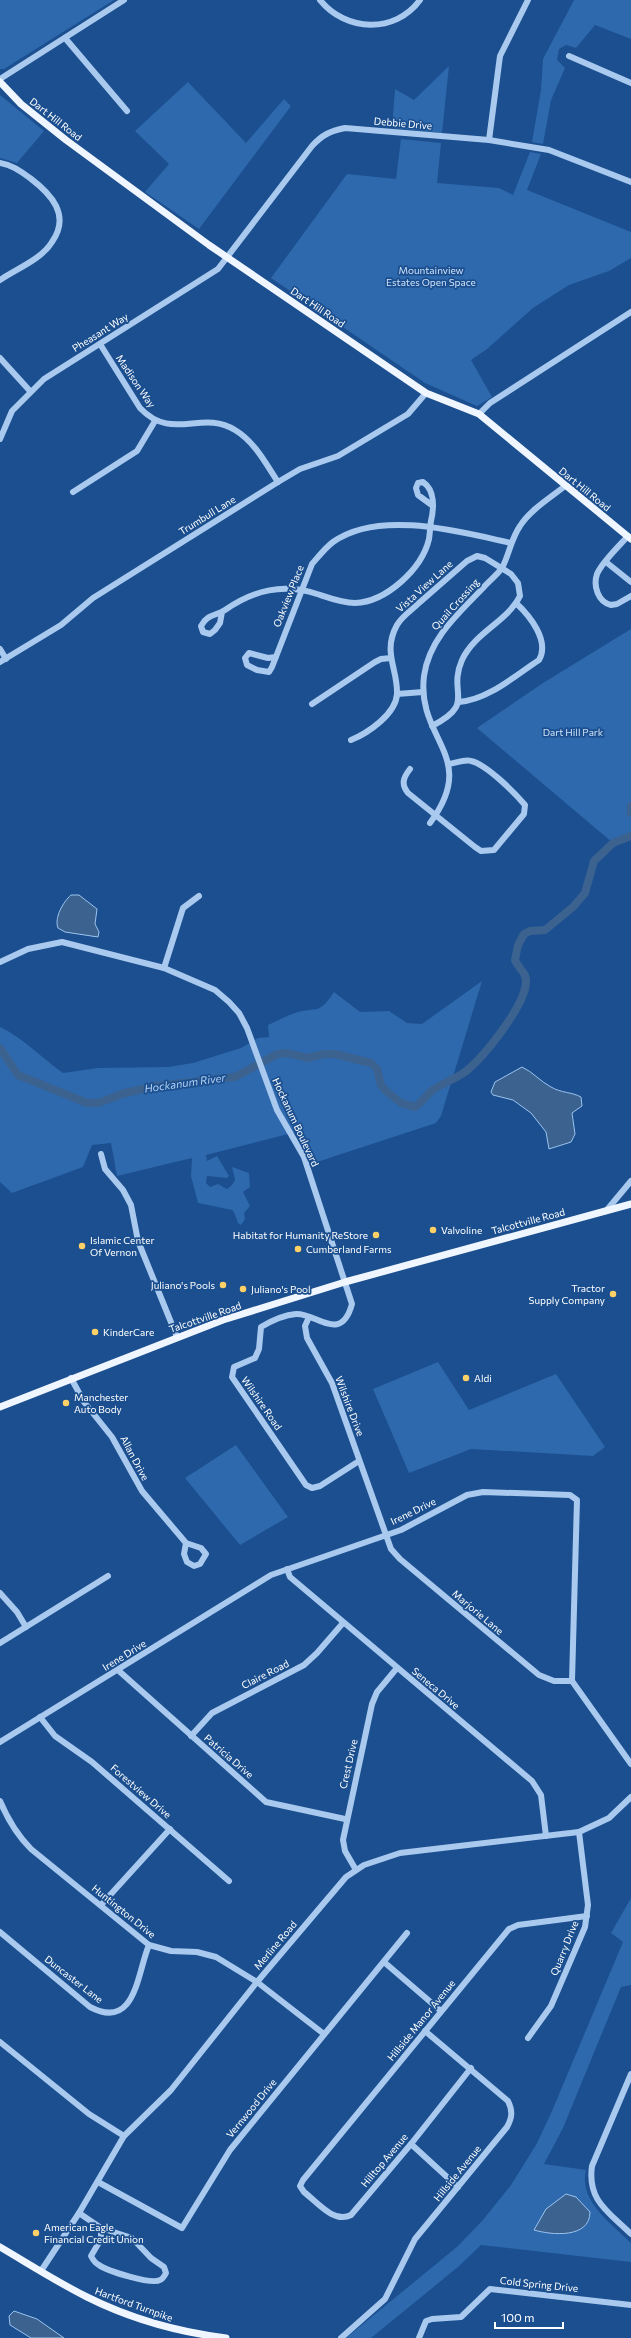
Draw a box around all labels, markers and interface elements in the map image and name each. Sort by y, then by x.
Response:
street label: Dart Hill Road [27,95,85,143]
street label: Debbie Drive [373,114,433,132]
park label: Mountainview Estates Open Space [386,264,476,288]
street label: Dart Hill Road [289,284,348,330]
street label: Pheasant Way [70,310,130,354]
street label: Madison Way [114,352,158,410]
street label: Dart Hill Road [557,465,613,514]
street label: Trumbull Lane [177,493,237,537]
street label: Vista View Lane [393,558,455,614]
street label: Oakview Place [270,563,306,629]
street label: Quail Crossing [429,575,482,632]
park label: Dart Hill Park [543,726,604,738]
water label: Hockanum River [143,1070,227,1095]
street label: Hockanum Boulevard [270,1076,322,1169]
street label: Talcottville Road [490,1205,566,1237]
place label: Valvoline [441,1224,482,1236]
marker: Valvoline [428,1225,438,1235]
place label: Habitat for Humanity ReStore [233,1229,368,1241]
marker: Habitat for Humanity ReStore [371,1230,381,1240]
place label: Islamic Center Of Vernon [90,1234,154,1258]
marker: Islamic Center Of Vernon [77,1241,87,1251]
place label: Cumberland Farms [306,1243,392,1255]
marker: Cumberland Farms [293,1244,303,1254]
place label: Juliano's Pools [151,1279,215,1291]
marker: Juliano's Pools [218,1280,228,1290]
place label: Tractor Supply Company [529,1282,605,1306]
place label: Juliano's Pool [251,1283,311,1295]
marker: Juliano's Pool [238,1284,248,1294]
marker: Tractor Supply Company [608,1289,618,1299]
street label: Talcottville Road [167,1299,243,1335]
place label: KinderCare [103,1326,154,1338]
marker: KinderCare [90,1327,100,1337]
place label: Aldi [474,1372,492,1384]
marker: Aldi [461,1373,471,1383]
street label: Wilshire Road [239,1374,285,1432]
street label: Wilshire Drive [333,1374,367,1438]
place label: Manchester Auto Body [74,1391,128,1415]
marker: Manchester Auto Body [61,1398,71,1408]
street label: Allan Drive [118,1434,152,1482]
street label: Irene Drive [388,1495,438,1527]
street label: Marjorie Lane [450,1587,506,1637]
street label: Irene Drive [100,1637,148,1673]
street label: Claire Road [239,1657,291,1691]
street label: Seneca Drive [410,1665,462,1711]
street label: Patricia Drive [202,1731,256,1781]
street label: Crest Drive [336,1738,360,1790]
street label: Forestview Drive [108,1761,174,1821]
street label: Huntington Drive [90,1882,158,1940]
street label: Merline Road [251,1918,299,1972]
street label: Quarry Drive [548,1919,580,1977]
street label: Duncaster Lane [43,1953,105,2005]
street label: Hillside Manor Avenue [385,1977,457,2063]
street label: Vernwood Drive [223,2076,279,2140]
street label: Hilltop Avenue [358,2131,410,2189]
street label: Hillside Avenue [431,2143,483,2203]
place label: American Eagle Financial Credit Union [44,2221,144,2245]
marker: American Eagle Financial Credit Union [31,2228,41,2238]
street label: Cold Spring Drive [499,2274,579,2294]
street label: Hartford Turnpike [93,2284,175,2324]
scale bar [495,2304,563,2330]
text: 100 m [501,2310,535,2324]

